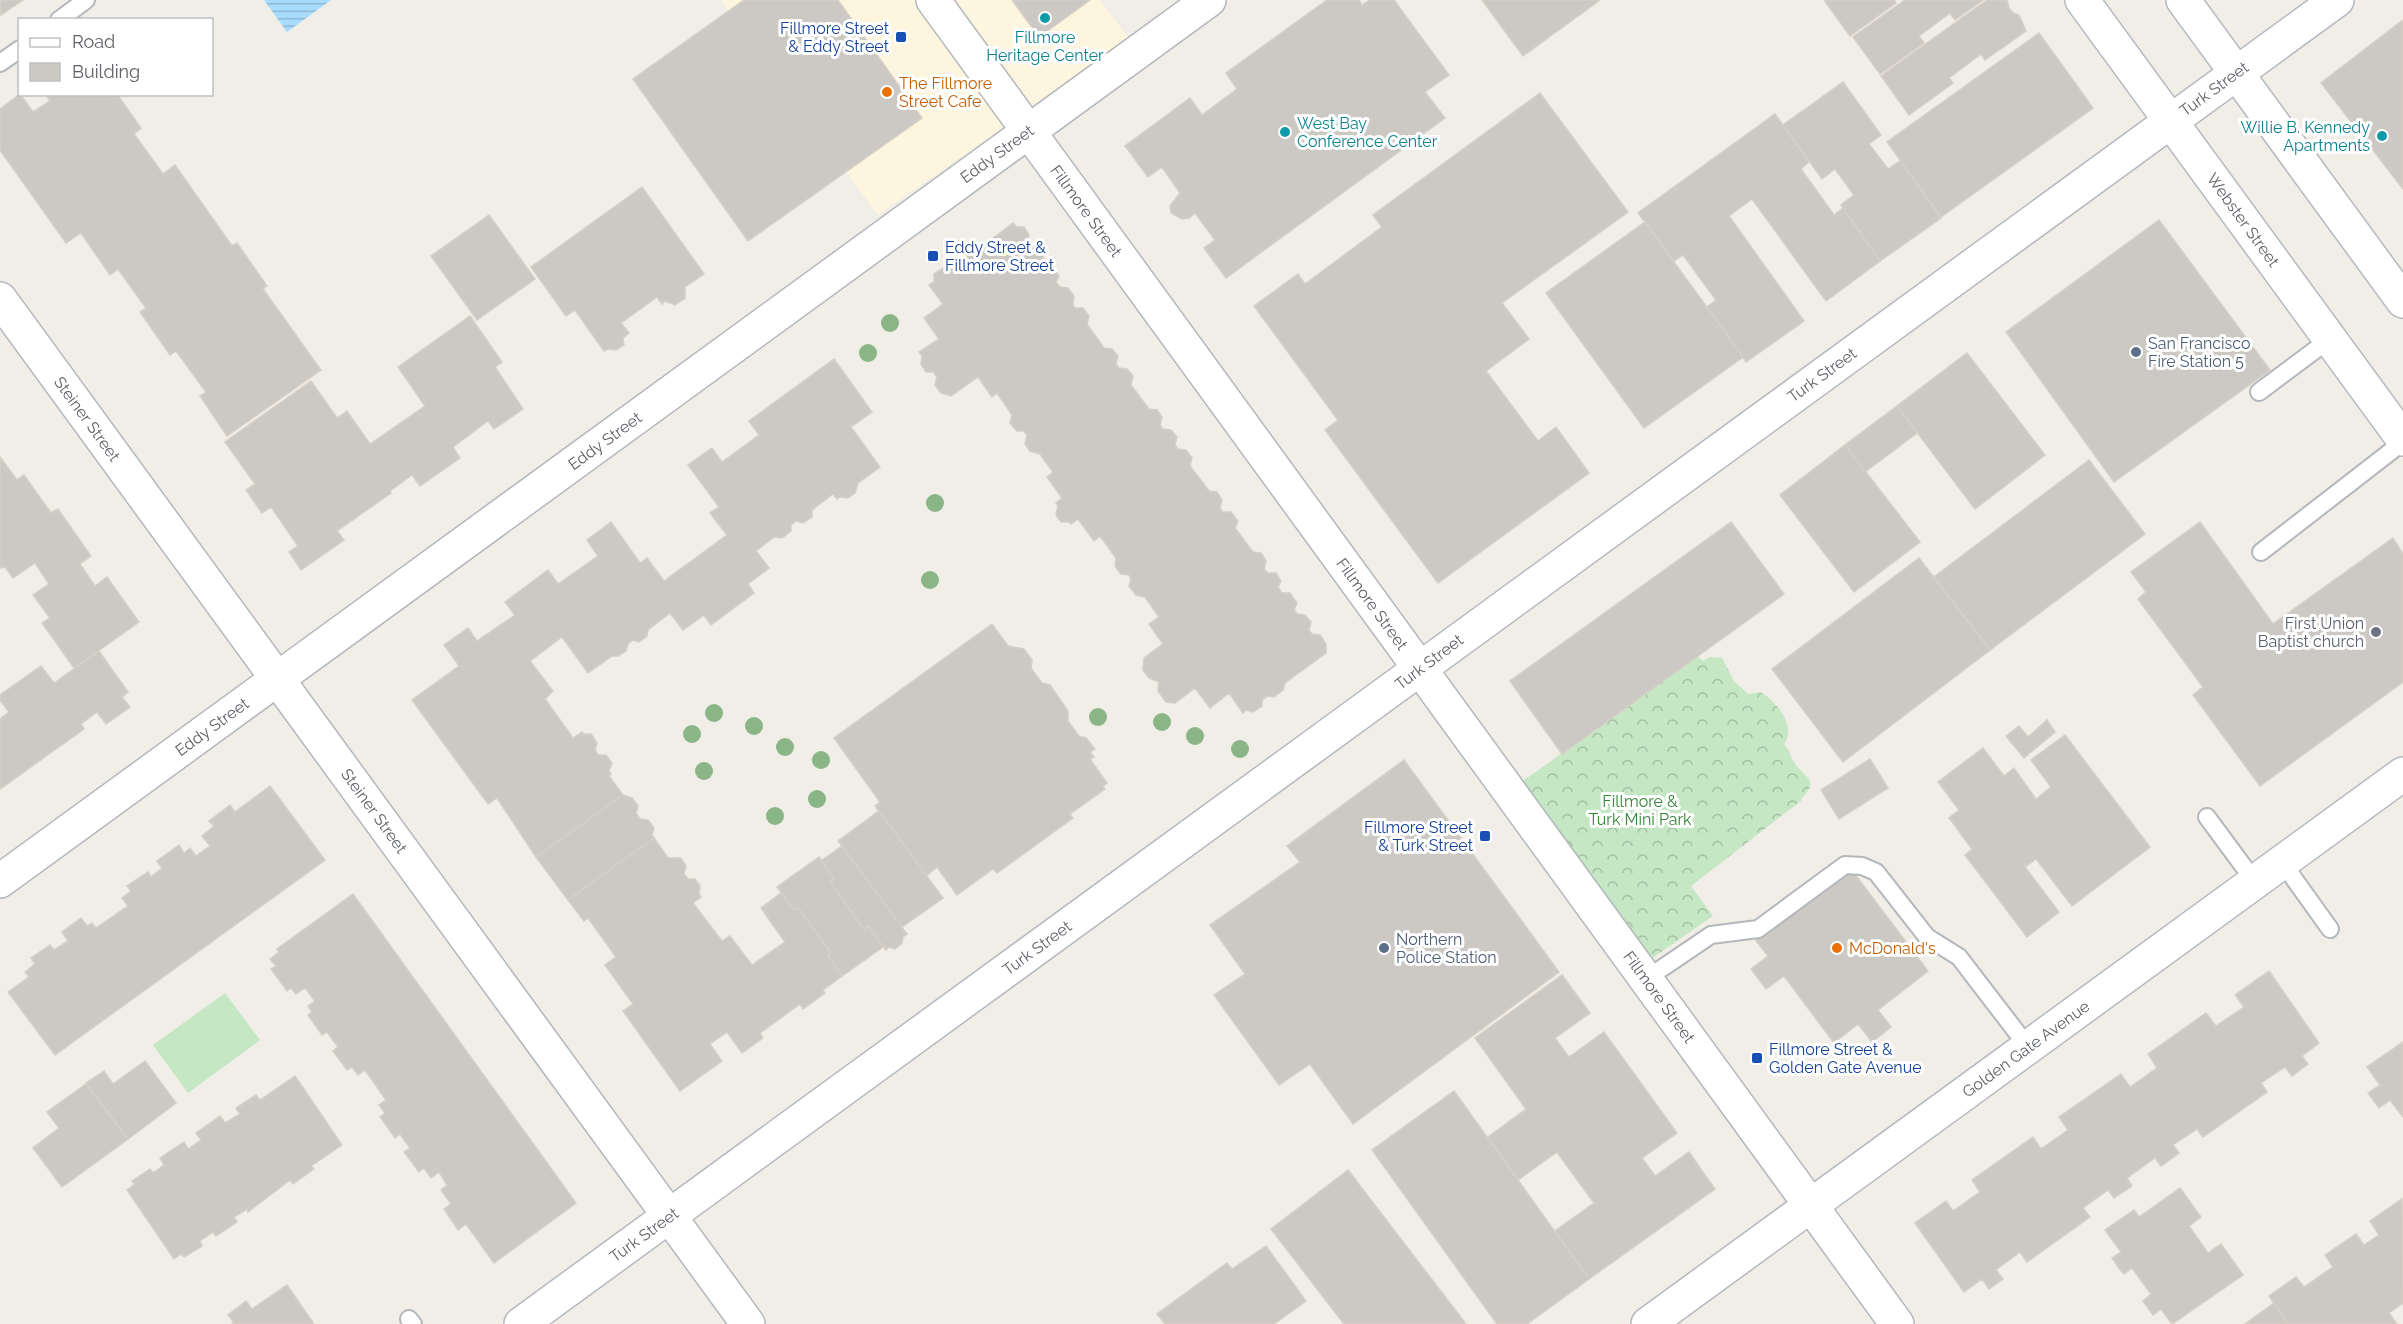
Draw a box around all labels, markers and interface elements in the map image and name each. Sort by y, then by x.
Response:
marker: Fillmore Heritage Center [1038,11,1052,25]
legend [18,18,213,96]
place label: Fillmore Street & Eddy Street [780,19,890,56]
place label: Fillmore Heritage Center [986,28,1104,65]
marker: Fillmore Street & Eddy Street [894,30,908,44]
text: Road [72,31,115,52]
street label: Turk Street [2176,57,2253,120]
text: Building [72,61,140,82]
place label: The Fillmore Street Cafe [899,74,992,111]
marker: The Fillmore Street Cafe [880,85,894,99]
place label: West Bay Conference Center [1297,114,1438,151]
place label: Willie B. Kennedy Apartments [2240,118,2370,155]
street label: Eddy Street [957,121,1038,187]
marker: West Bay Conference Center [1278,125,1292,139]
marker: Willie B. Kennedy Apartments [2375,129,2389,143]
street label: Fillmore Street [1046,161,1126,261]
street label: Webster Street [2203,170,2284,271]
place label: Eddy Street & Fillmore Street [945,238,1055,275]
marker: Eddy Street & Fillmore Street [926,249,940,263]
place label: San Francisco Fire Station 5 [2148,334,2251,371]
street label: Turk Street [1784,343,1861,406]
marker: San Francisco Fire Station 5 [2129,345,2143,359]
street label: Steiner Street [50,373,124,466]
street label: Eddy Street [565,408,646,474]
street label: Fillmore Street [1332,554,1412,654]
place label: First Union Baptist church [2258,614,2364,651]
marker: First Union Baptist church [2369,625,2383,639]
street label: Turk Street [1391,630,1467,694]
street label: Eddy Street [172,694,253,760]
street label: Steiner Street [337,765,411,858]
park label: Fillmore & Turk Mini Park [1588,792,1692,829]
place label: Fillmore Street & Turk Street [1364,818,1474,855]
marker: Fillmore Street & Turk Street [1478,829,1492,843]
street label: Turk Street [999,916,1076,979]
place label: Northern Police Station [1396,930,1497,967]
place label: McDonald's [1849,939,1936,958]
marker: Northern Police Station [1377,941,1391,955]
marker: McDonald's [1830,941,1844,955]
street label: Fillmore Street [1619,947,1699,1047]
street label: Golden Gate Avenue [1959,996,2093,1102]
place label: Fillmore Street & Golden Gate Avenue [1769,1040,1922,1077]
marker: Fillmore Street & Golden Gate Avenue [1750,1051,1764,1065]
street label: Turk Street [606,1203,683,1266]

